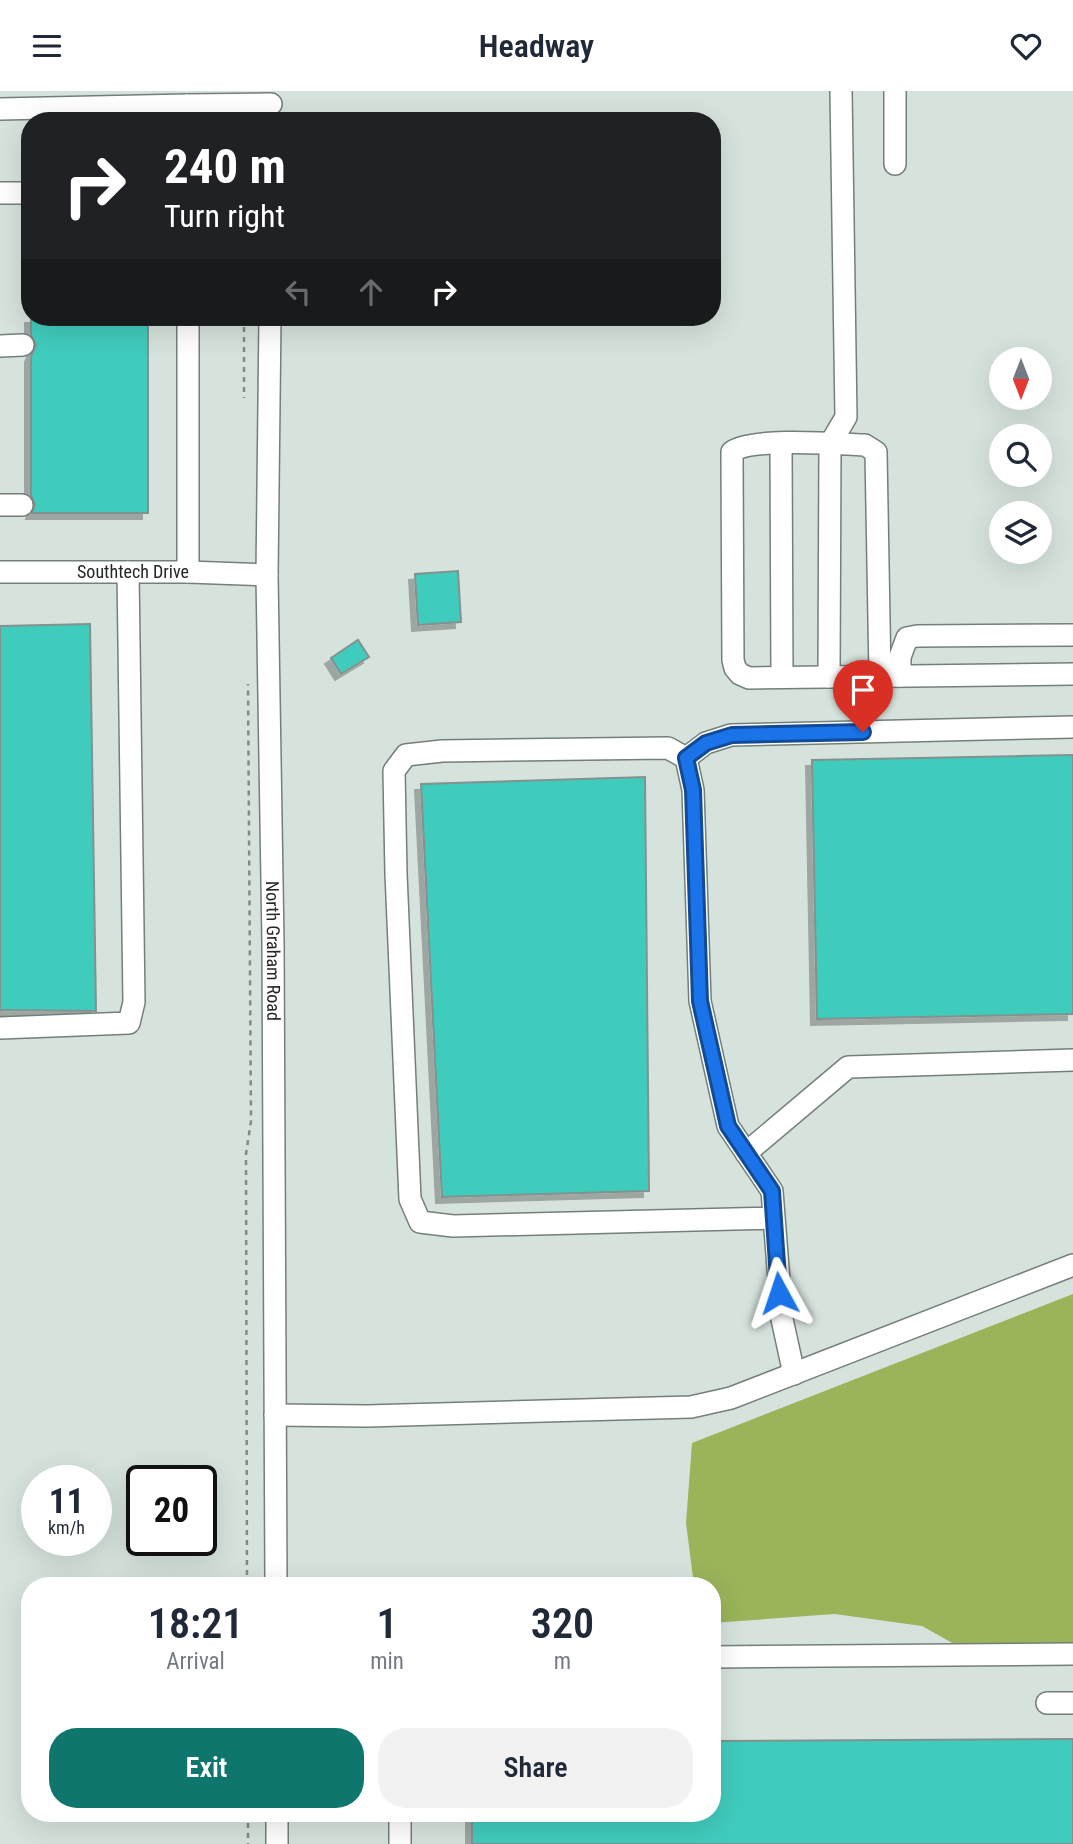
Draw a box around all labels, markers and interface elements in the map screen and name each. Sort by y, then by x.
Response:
icon: menu [28,27,66,65]
text: Headway [479,27,594,65]
icon: heart [1007,27,1045,65]
text: 240 m [164,138,286,195]
icon: right [49,140,140,231]
text: Turn right [164,197,285,235]
icon: left [279,273,317,311]
icon: ahead [352,273,390,311]
icon: right [425,273,463,311]
north arrow [989,347,1052,409]
map controls [989,347,1052,564]
button: search [989,424,1052,487]
button: layers [989,501,1052,564]
street label: Southtech Drive [77,561,189,582]
pin [833,660,893,732]
icon: arrive [844,671,882,709]
street label: North Graham Road [262,881,284,1021]
position arrow [742,1256,816,1330]
speed limit sign: 20 [126,1465,217,1556]
text: 11 [49,1481,84,1522]
text: km/h [48,1517,85,1538]
text: 18:21 [148,1599,243,1648]
text: 1 [377,1599,398,1648]
text: 320 [531,1599,594,1648]
text: Arrival [166,1648,225,1675]
text: min [370,1648,404,1675]
text: m [554,1648,571,1675]
button: Exit [49,1728,364,1808]
button: Share [378,1728,693,1808]

